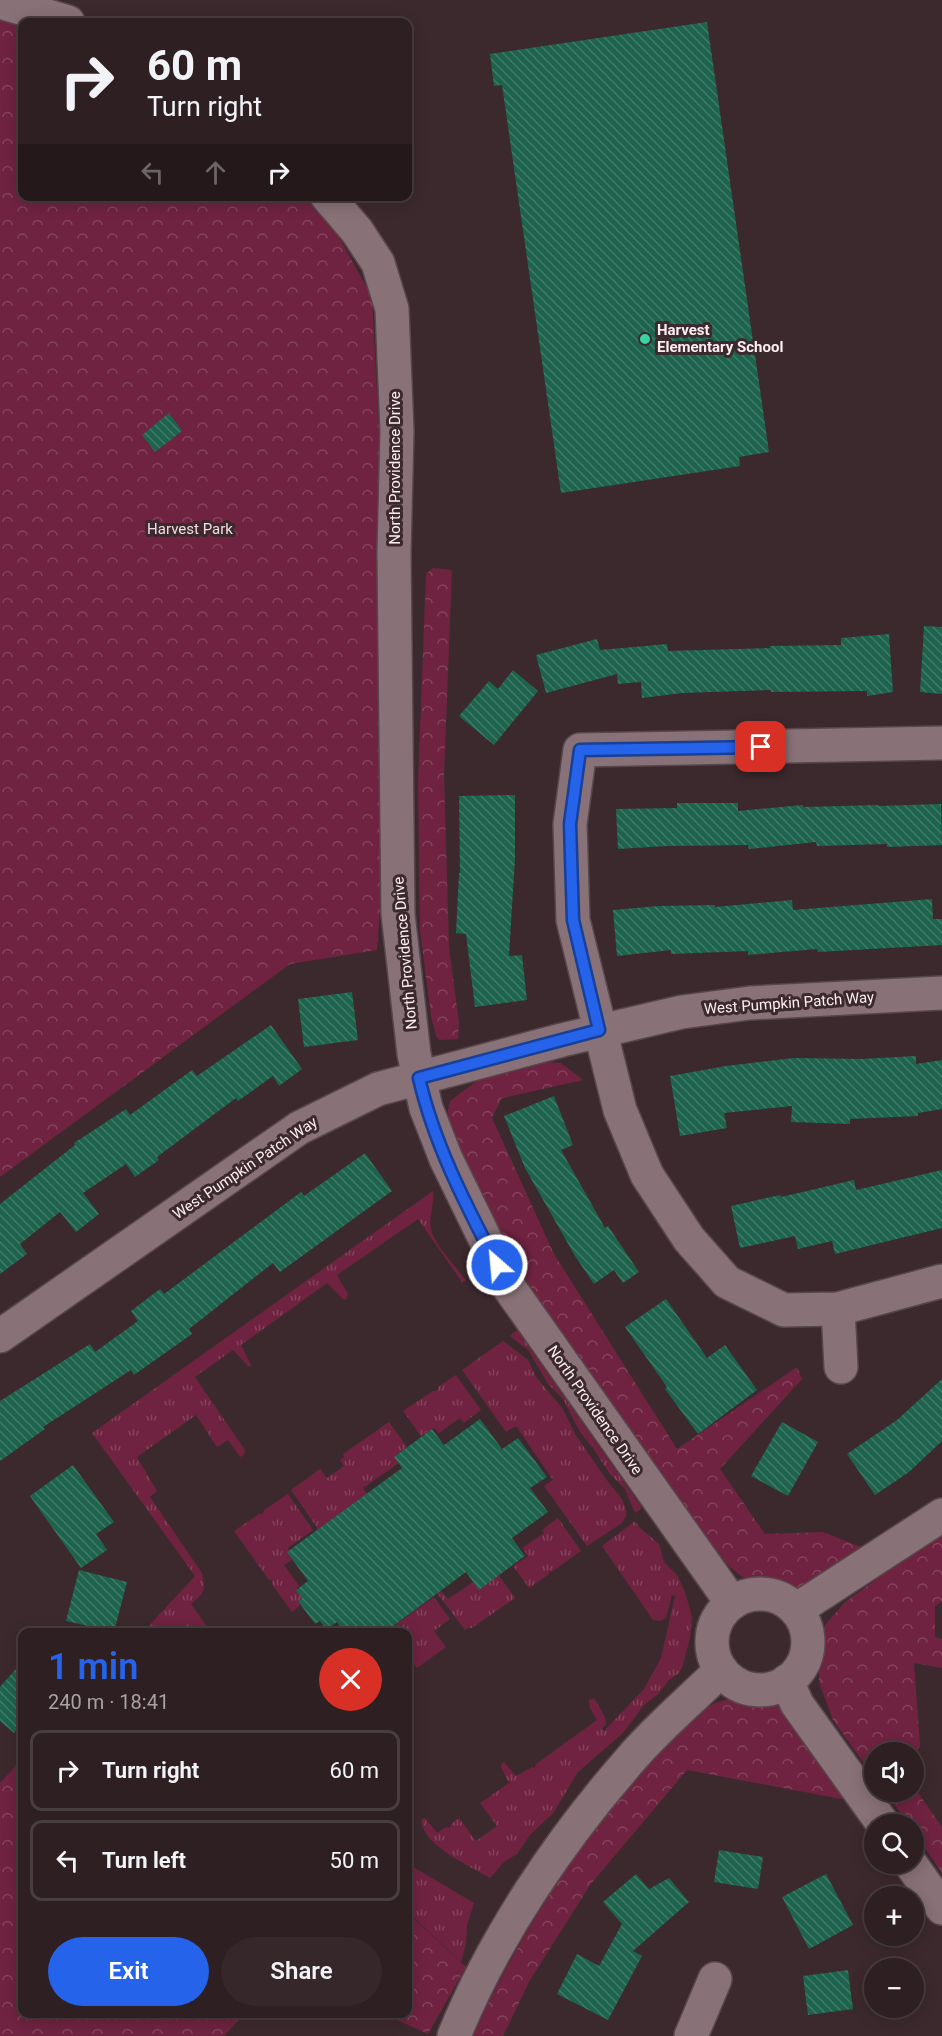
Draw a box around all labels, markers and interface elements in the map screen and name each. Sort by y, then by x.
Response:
text: 60 m [147,41,242,90]
icon: right [48,42,126,120]
text: Turn right [147,91,262,123]
icon: left [136,156,169,189]
icon: ahead [199,156,232,189]
icon: right [262,156,295,189]
place label: Harvest Elementary School [657,321,783,356]
marker: Harvest Elementary School [638,332,652,346]
street label: North Providence Drive [386,391,404,545]
park label: Harvest Park [147,520,233,538]
pin [735,721,786,772]
icon: arrive [744,730,777,763]
street label: North Providence Drive [389,876,421,1030]
street label: West Pumpkin Patch Way [703,988,875,1018]
street label: West Pumpkin Patch Way [169,1113,321,1223]
position arrow [465,1233,529,1297]
street label: North Providence Drive [544,1342,646,1478]
text: 1 min [48,1646,138,1688]
button: close [319,1648,382,1711]
text: 240 m · 18:41 [48,1690,169,1714]
map controls [864,1742,924,2018]
button: sound [864,1742,924,1802]
icon: right [51,1754,84,1787]
text: Turn right [102,1758,199,1783]
text: 60 m [330,1758,379,1783]
button: search [864,1814,924,1874]
icon: left [51,1844,84,1877]
text: Turn left [102,1848,186,1873]
text: 50 m [330,1848,379,1873]
button: + [864,1886,924,1946]
button: Exit [48,1937,209,2006]
button: Share [221,1937,382,2006]
button: − [864,1958,924,2018]

